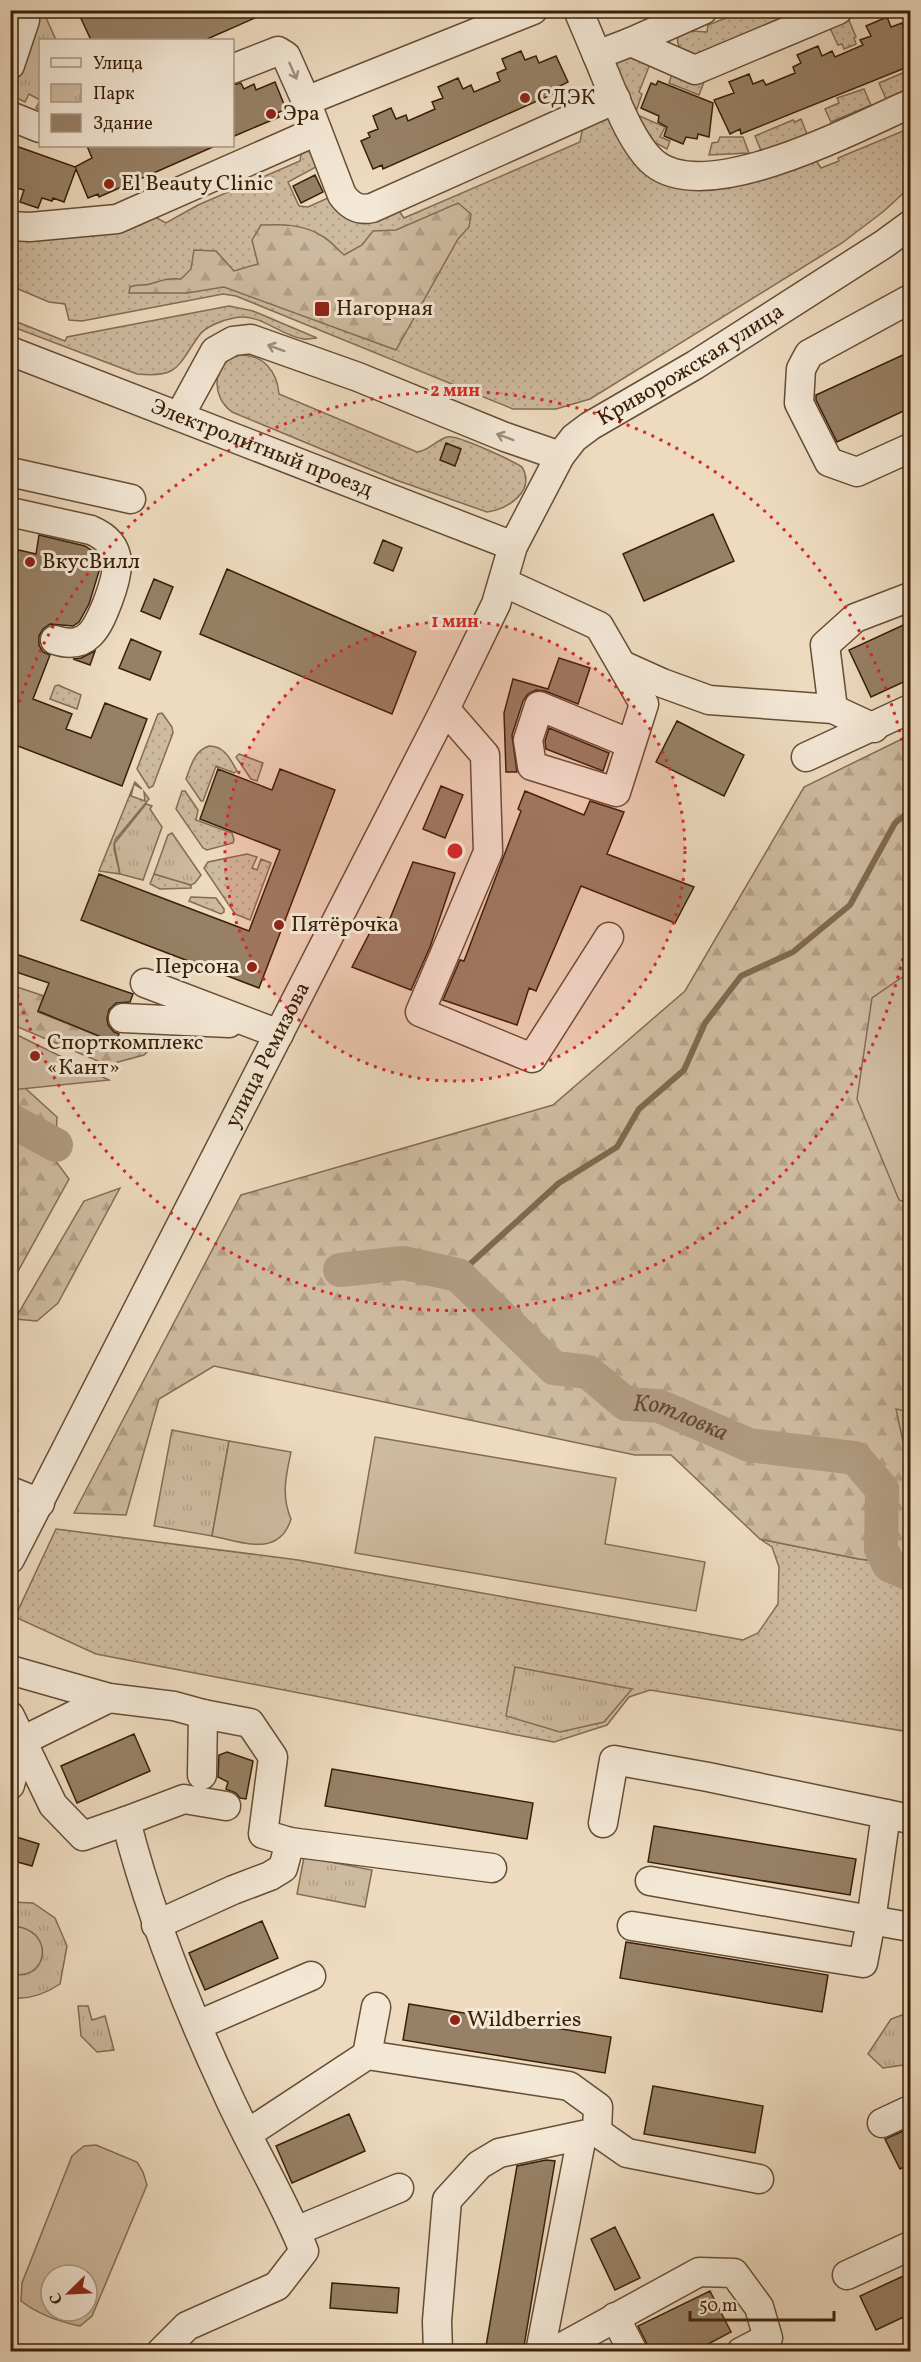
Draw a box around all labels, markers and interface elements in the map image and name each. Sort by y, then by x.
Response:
legend [39,39,234,147]
text: Улица [93,52,143,77]
one-way arrow [287,61,299,79]
text: Парк [93,82,135,107]
place label: СДЭК [537,83,595,114]
marker: СДЭК [518,91,532,105]
place label: Эра [283,99,320,130]
marker: Эра [264,107,278,121]
text: Здание [93,112,153,137]
place label: El Beauty Clinic [121,169,273,200]
marker: El Beauty Clinic [102,177,116,191]
place label: Нагорная [336,294,433,325]
street label: Криворожская улица [591,296,790,434]
marker: Нагорная [313,300,331,318]
one-way arrow [267,342,286,353]
text: 2 мин [430,379,480,404]
street label: Электролитный проезд [146,392,378,506]
one-way arrow [496,431,515,442]
place label: ВкусВилл [42,547,140,578]
marker: ВкусВилл [23,555,37,569]
text: 1 мин [431,610,479,635]
centre of rings [445,841,465,861]
place label: Пятёрочка [291,910,399,941]
marker: Пятёрочка [272,918,286,932]
place label: Персона [155,952,240,983]
marker: Персона [245,960,259,974]
street label: улица Ремизова [218,977,318,1134]
place label: Спорткомплекс «Кант» [47,1028,204,1084]
marker: Спорткомплекс «Кант» [28,1049,42,1063]
water label: Котловка [632,1387,733,1451]
place label: Wildberries [467,2005,581,2036]
marker: Wildberries [448,2013,462,2027]
north arrow [39,2263,99,2323]
scale bar [690,2284,834,2322]
text: С [45,2289,69,2307]
text: 50 m [699,2294,738,2319]

